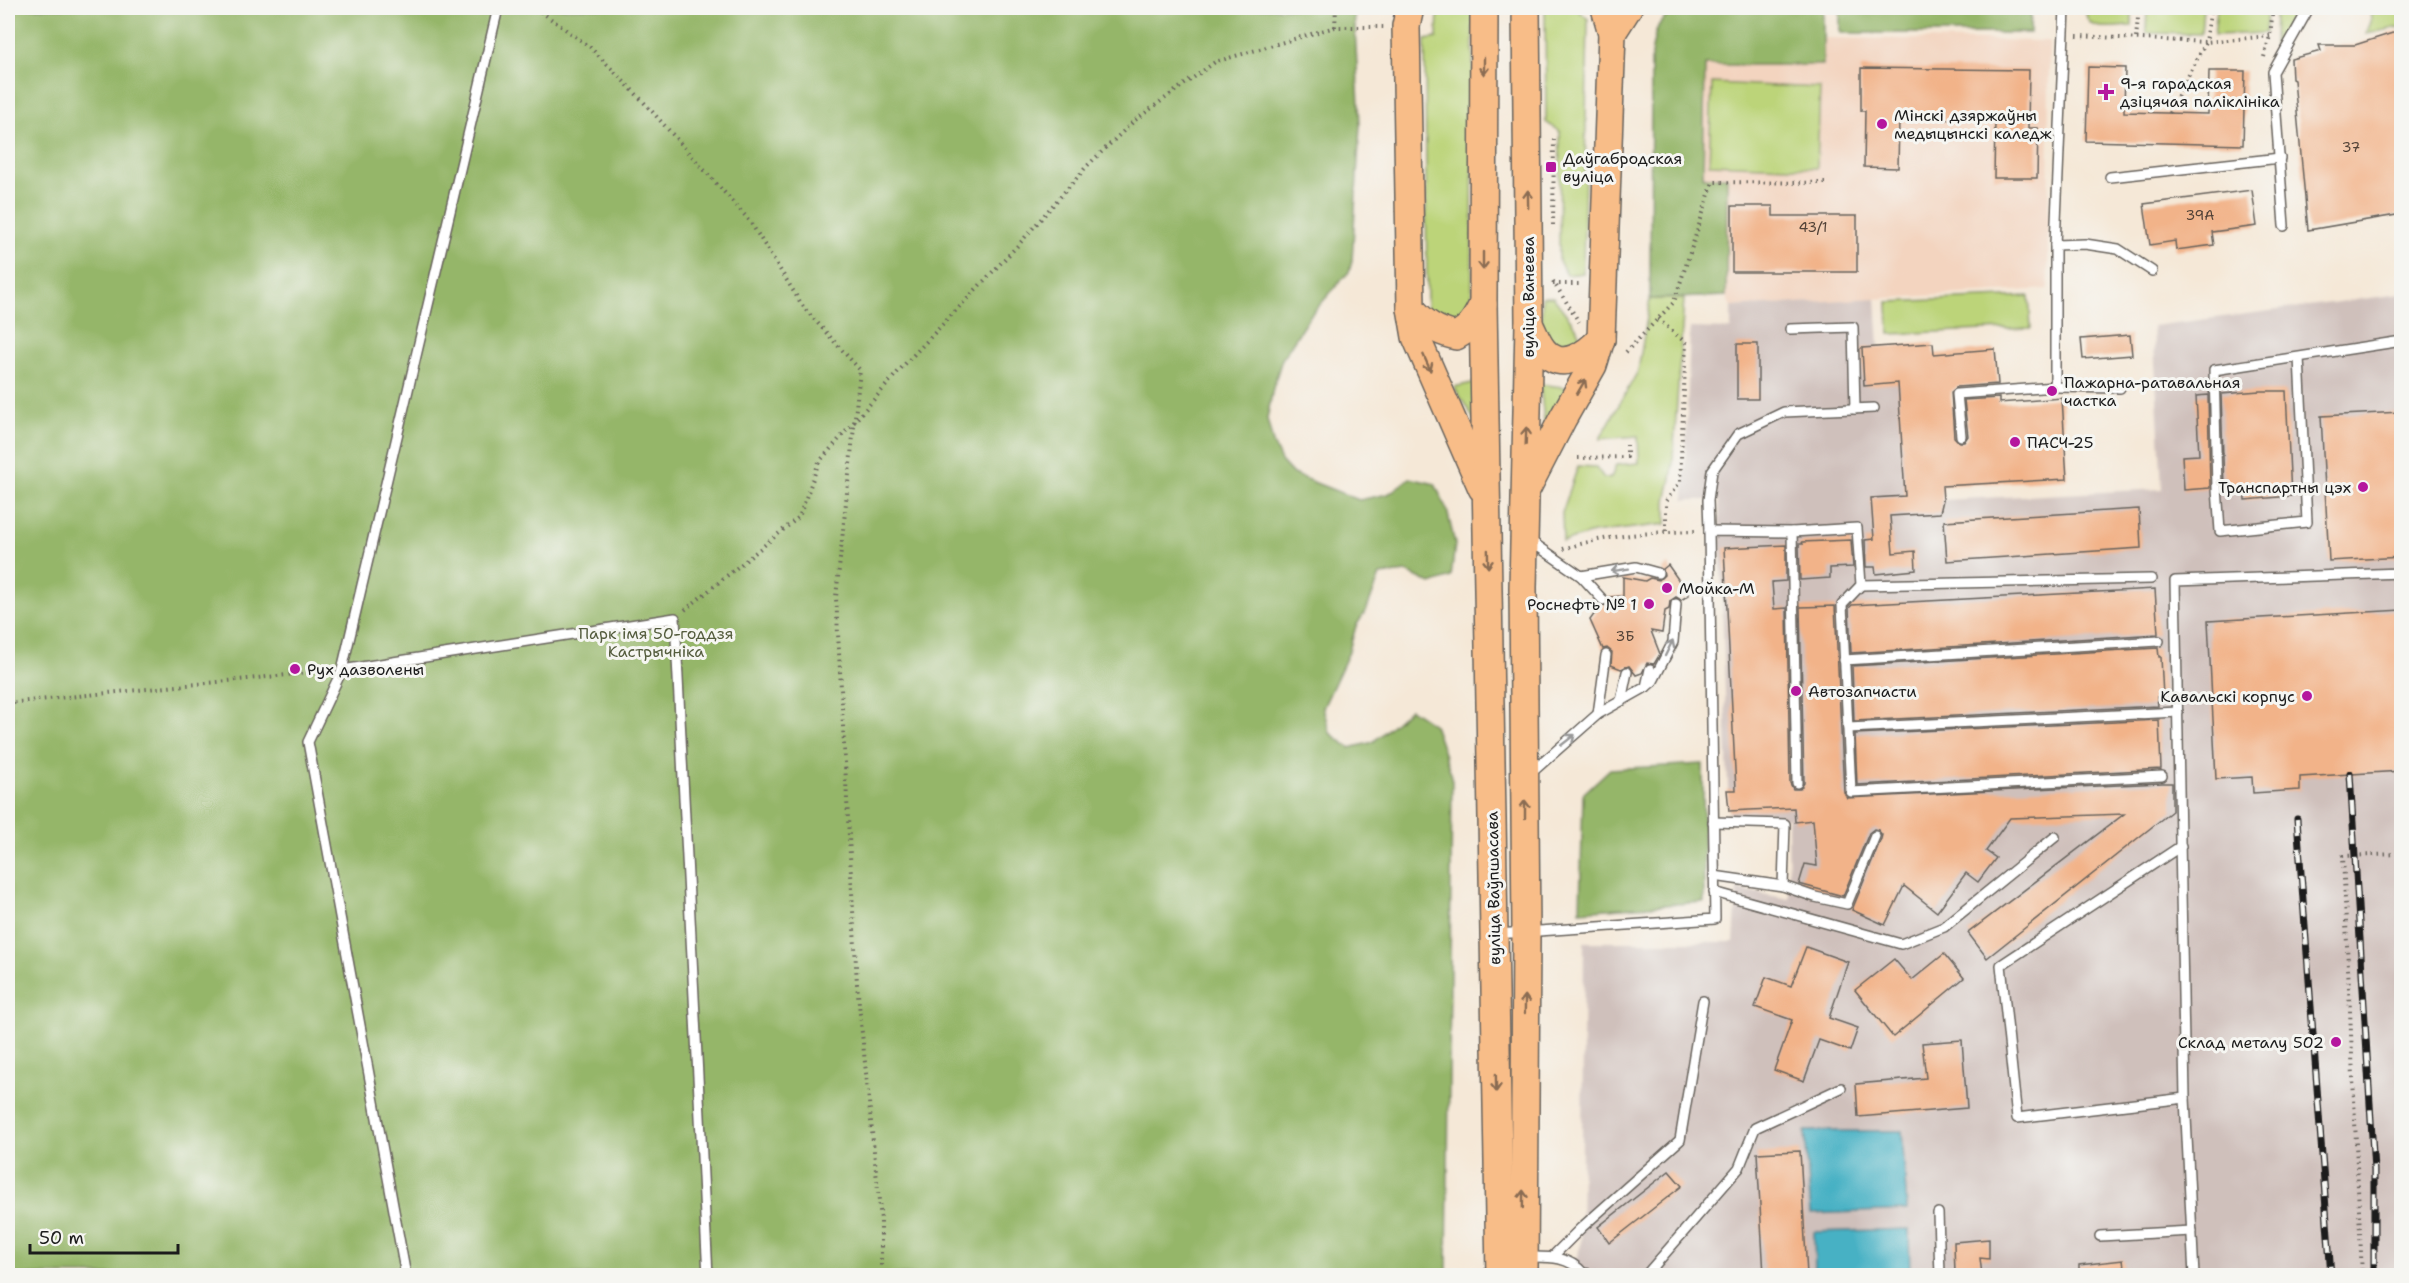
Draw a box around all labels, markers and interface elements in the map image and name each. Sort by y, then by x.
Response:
one-way arrow [1478,55,1490,75]
place label: 9-я гарадская дзіцячая паліклініка [2120,73,2280,112]
marker: 9-я гарадская дзіцячая паліклініка [2097,83,2115,101]
place label: Мінскі дзяржаўны медыцынскі каледж [1894,105,2052,144]
marker: Мінскі дзяржаўны медыцынскі каледж [1875,117,1889,131]
house number: 37 [2342,138,2360,156]
place label: Даўгабродская вуліца [1563,148,1682,187]
marker: Даўгабродская вуліца [1544,160,1558,174]
one-way arrow [1522,190,1534,210]
house number: 39А [2185,206,2215,224]
house number: 43/1 [1798,218,1828,236]
street label: вуліца Ванеева [1518,236,1539,358]
one-way arrow [1477,251,1489,271]
one-way arrow [1422,354,1433,372]
place label: Пажарна-ратавальная частка [2064,372,2240,411]
one-way arrow [1575,379,1587,396]
marker: Пажарна-ратавальная частка [2045,384,2059,398]
one-way arrow [1520,427,1532,447]
place label: ПАСЧ-25 [2027,432,2094,453]
marker: ПАСЧ-25 [2008,435,2022,449]
place label: Транспартны цэх [2218,477,2351,498]
marker: Транспартны цэх [2356,480,2370,494]
one-way arrow [1482,548,1494,568]
one-way arrow [1610,565,1630,576]
place label: Мойка-М [1679,578,1755,599]
marker: Мойка-М [1660,581,1674,595]
place label: Роснефть № 1 [1527,594,1637,615]
marker: Роснефть № 1 [1642,597,1656,611]
park label: Парк імя 50-годдзя Кастрычніка [579,623,733,662]
house number: 3Б [1615,627,1635,645]
one-way arrow [1664,640,1676,658]
place label: Рух дазволены [307,659,424,680]
marker: Рух дазволены [288,662,302,676]
place label: Автозапчасти [1808,681,1917,702]
marker: Автозапчасти [1789,684,1803,698]
place label: Кавальскі корпус [2160,686,2295,707]
marker: Кавальскі корпус [2300,689,2314,703]
one-way arrow [1560,733,1576,746]
one-way arrow [1519,799,1531,819]
street label: вуліца Ваўпшасава [1482,811,1505,965]
one-way arrow [1519,994,1531,1014]
place label: Склад металу 502 [2178,1032,2324,1053]
marker: Склад металу 502 [2329,1035,2343,1049]
one-way arrow [1490,1072,1502,1092]
one-way arrow [1517,1189,1529,1209]
scale bar [30,1217,178,1255]
text: 50 m [39,1226,84,1250]

